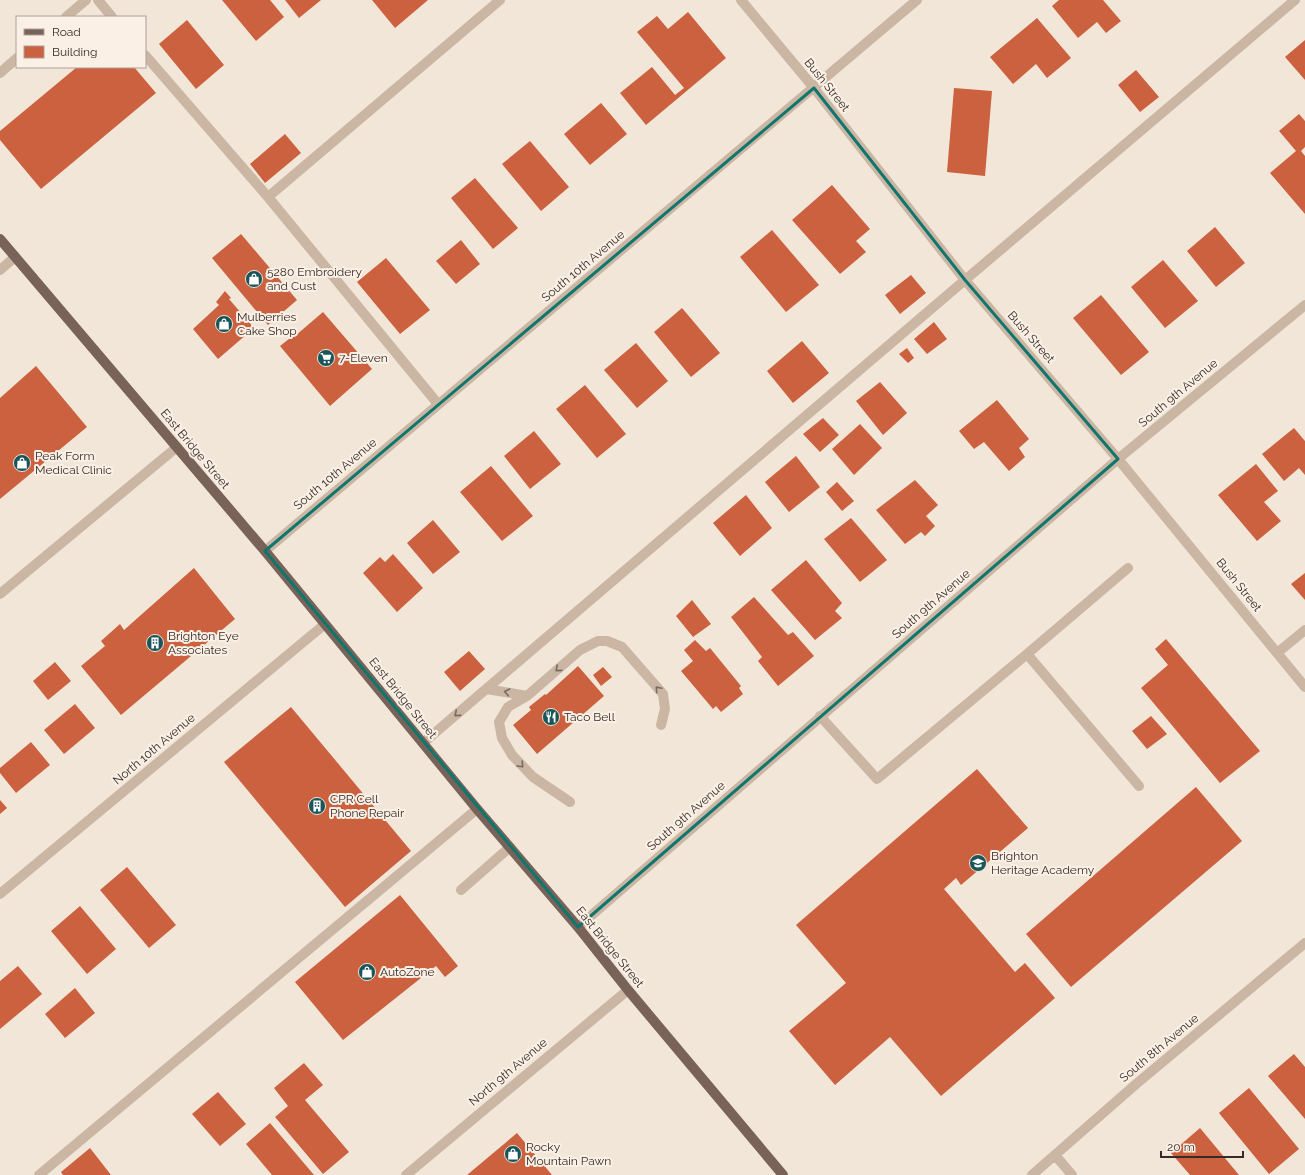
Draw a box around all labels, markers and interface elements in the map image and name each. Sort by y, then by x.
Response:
legend [16,16,146,68]
text: Road [52,25,81,39]
text: Building [52,45,98,59]
street label: Bush Street [801,56,853,114]
street label: South 10th Avenue [539,227,627,305]
place label: 5280 Embroidery and Cust [267,265,362,293]
shop icon: 5280 Embroidery and Cust [244,269,264,289]
street label: Bush Street [1005,308,1057,366]
place label: Mulberries Cake Shop [237,310,297,338]
shop icon: Mulberries Cake Shop [214,314,234,334]
supermarket icon: 7-Eleven [316,348,336,368]
place label: 7-Eleven [339,351,388,365]
street label: South 9th Avenue [1136,356,1220,430]
street label: East Bridge Street [158,406,232,492]
street label: South 10th Avenue [291,435,379,513]
place label: Peak Form Medical Clinic [35,449,112,477]
shop icon: Peak Form Medical Clinic [12,453,32,473]
street label: Bush Street [1213,556,1265,614]
street label: South 9th Avenue [889,566,973,642]
place label: Brighton Eye Associates [168,629,239,657]
building icon: Brighton Eye Associates [145,633,165,653]
street label: East Bridge Street [366,655,440,741]
one-way arrow [555,665,562,672]
one-way arrow [655,686,663,694]
one-way arrow [504,689,510,697]
restaurant icon: Taco Bell [541,707,561,727]
one-way arrow [455,709,462,716]
place label: Taco Bell [564,710,616,724]
street label: North 10th Avenue [110,711,198,787]
one-way arrow [517,760,524,768]
street label: South 9th Avenue [644,778,728,854]
place label: CPR Cell Phone Repair [330,792,405,820]
building icon: CPR Cell Phone Repair [307,796,327,816]
place label: Brighton Heritage Academy [991,849,1095,877]
school or university icon: Brighton Heritage Academy [968,853,988,873]
street label: East Bridge Street [573,904,647,990]
shop icon: AutoZone [357,962,377,982]
place label: AutoZone [380,965,434,979]
street label: South 8th Avenue [1117,1011,1201,1085]
street label: North 9th Avenue [466,1035,550,1109]
scale bar [1161,1133,1243,1159]
place label: Rocky Mountain Pawn [526,1140,611,1168]
text: 20 m [1167,1140,1195,1154]
shop icon: Rocky Mountain Pawn [503,1144,523,1164]

